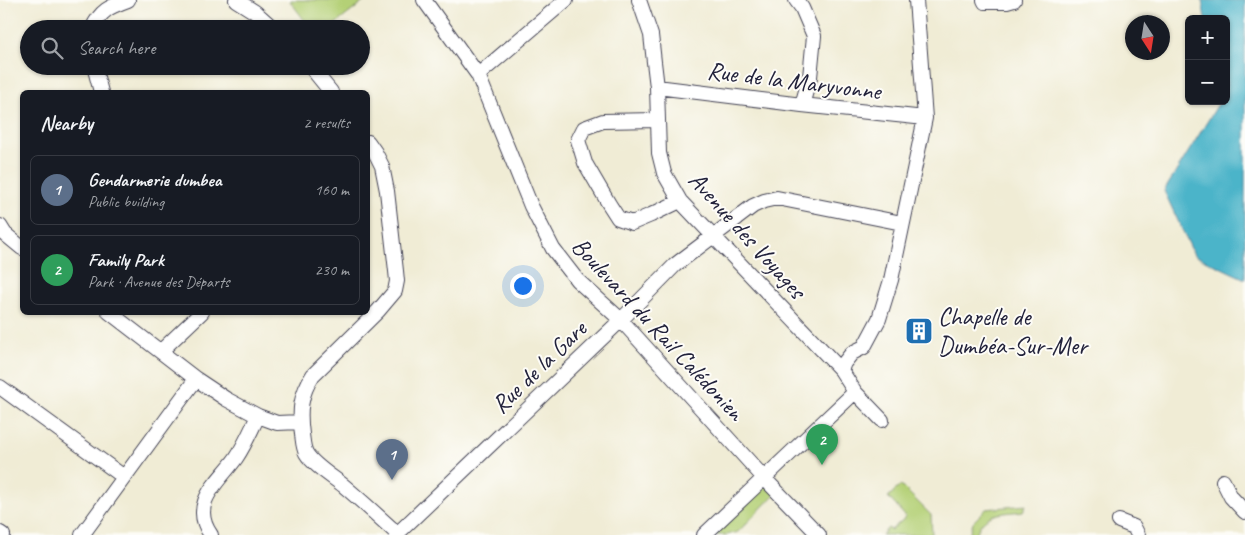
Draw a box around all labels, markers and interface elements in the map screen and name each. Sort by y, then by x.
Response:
north arrow [1125,15,1170,60]
map controls [1185,15,1230,105]
button: + [1185,15,1230,60]
search box [20,20,370,75]
icon: search [38,34,66,62]
text: Search here [78,36,155,60]
street label: Rue de la Maryvonne [705,54,884,108]
button: − [1185,60,1230,105]
text: Nearby [40,110,93,136]
text: 2 results [303,113,350,133]
street label: Avenue des Voyages [681,165,814,307]
text: Gendarmerie dumbea [88,168,221,192]
text: 1 [53,180,61,200]
text: 160 m [315,180,349,200]
text: Public building [88,192,164,212]
street label: Boulevard du Rail Calédonien [565,231,753,429]
text: Family Park [88,248,164,272]
text: 2 [53,260,61,280]
text: 230 m [315,260,349,280]
text: Park · Avenue des Départs [88,272,230,292]
your location [510,273,536,299]
place label: Chapelle de Dumbéa-Sur-Mer [938,301,1090,362]
street label: Rue de la Gare [484,312,595,420]
building icon: Chapelle de Dumbéa-Sur-Mer [904,316,934,346]
pin: 2 [806,424,838,465]
pin: 1 [376,439,408,480]

